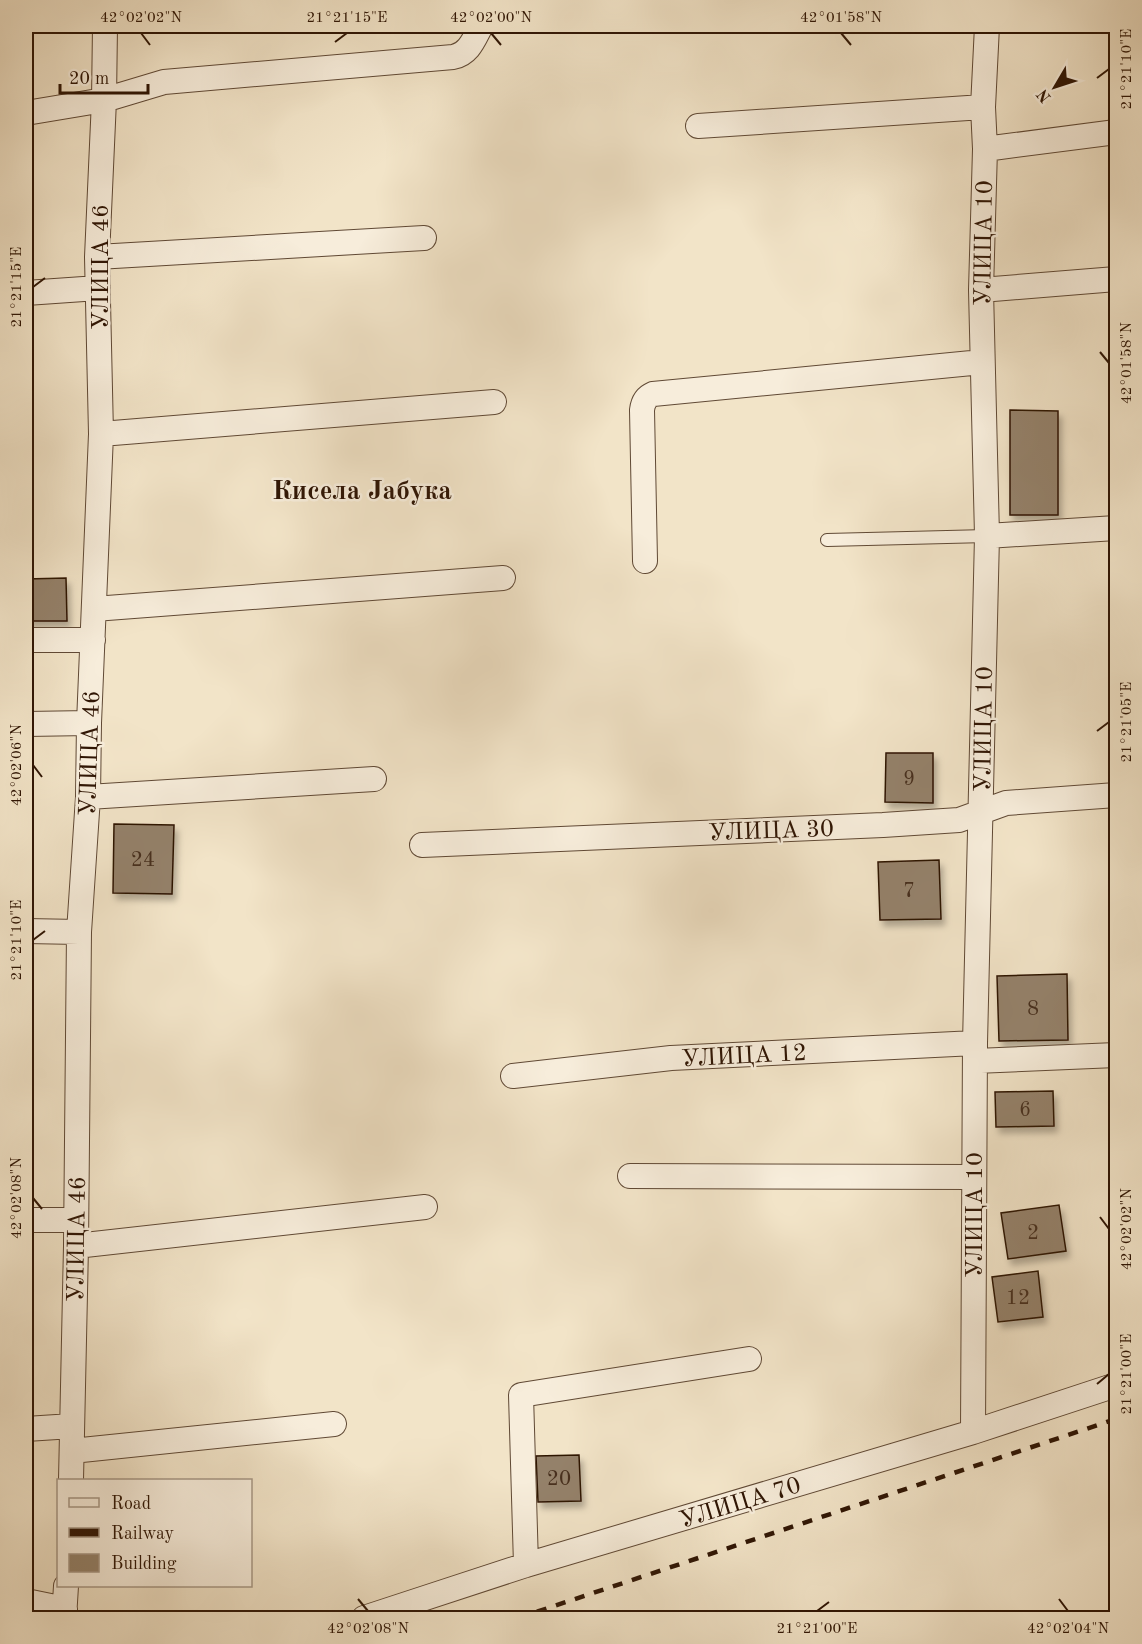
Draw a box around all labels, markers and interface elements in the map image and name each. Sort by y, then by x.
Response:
text: 42°02'02"N [100,11,182,26]
text: 21°21'15"E [307,11,387,26]
text: 42°02'00"N [450,11,532,26]
text: 42°01'58"N [800,11,882,26]
text: 21°21'10"E [1120,29,1135,109]
scale bar [60,57,148,95]
north arrow [1025,57,1085,117]
text: 20 m [69,70,109,88]
text: N [1034,85,1055,105]
street label: УЛИЦА 10 [972,180,998,306]
street label: УЛИЦА 46 [90,204,114,330]
text: 21°21'15"E [10,247,25,327]
text: 42°01'58"N [1120,322,1135,404]
district label: Кисела Јабука [272,478,452,505]
street label: УЛИЦА 10 [972,666,998,792]
text: 21°21'05"E [1120,682,1135,762]
street label: УЛИЦА 46 [77,690,105,816]
text: 42°02'06"N [10,724,25,806]
house number: 9 [903,769,915,790]
street label: УЛИЦА 30 [708,818,834,846]
house number: 24 [131,850,155,871]
house number: 7 [903,881,915,902]
text: 21°21'10"E [10,900,25,980]
house number: 8 [1027,999,1039,1020]
street label: УЛИЦА 12 [681,1042,807,1072]
house number: 6 [1019,1100,1031,1121]
street label: УЛИЦА 10 [964,1152,988,1278]
text: 42°02'08"N [10,1157,25,1239]
street label: УЛИЦА 46 [65,1176,91,1302]
text: 42°02'02"N [1120,1188,1135,1270]
house number: 2 [1027,1223,1039,1244]
house number: 12 [1006,1288,1030,1309]
text: 21°21'00"E [1120,1334,1135,1414]
house number: 20 [547,1469,571,1490]
street label: УЛИЦА 70 [677,1474,804,1534]
legend [57,1479,252,1587]
text: Road [111,1495,151,1513]
text: Railway [111,1525,174,1543]
text: Building [111,1555,177,1573]
text: 42°02'08"N [327,1622,409,1637]
text: 21°21'00"E [777,1622,857,1637]
text: 42°02'04"N [1027,1622,1109,1637]

